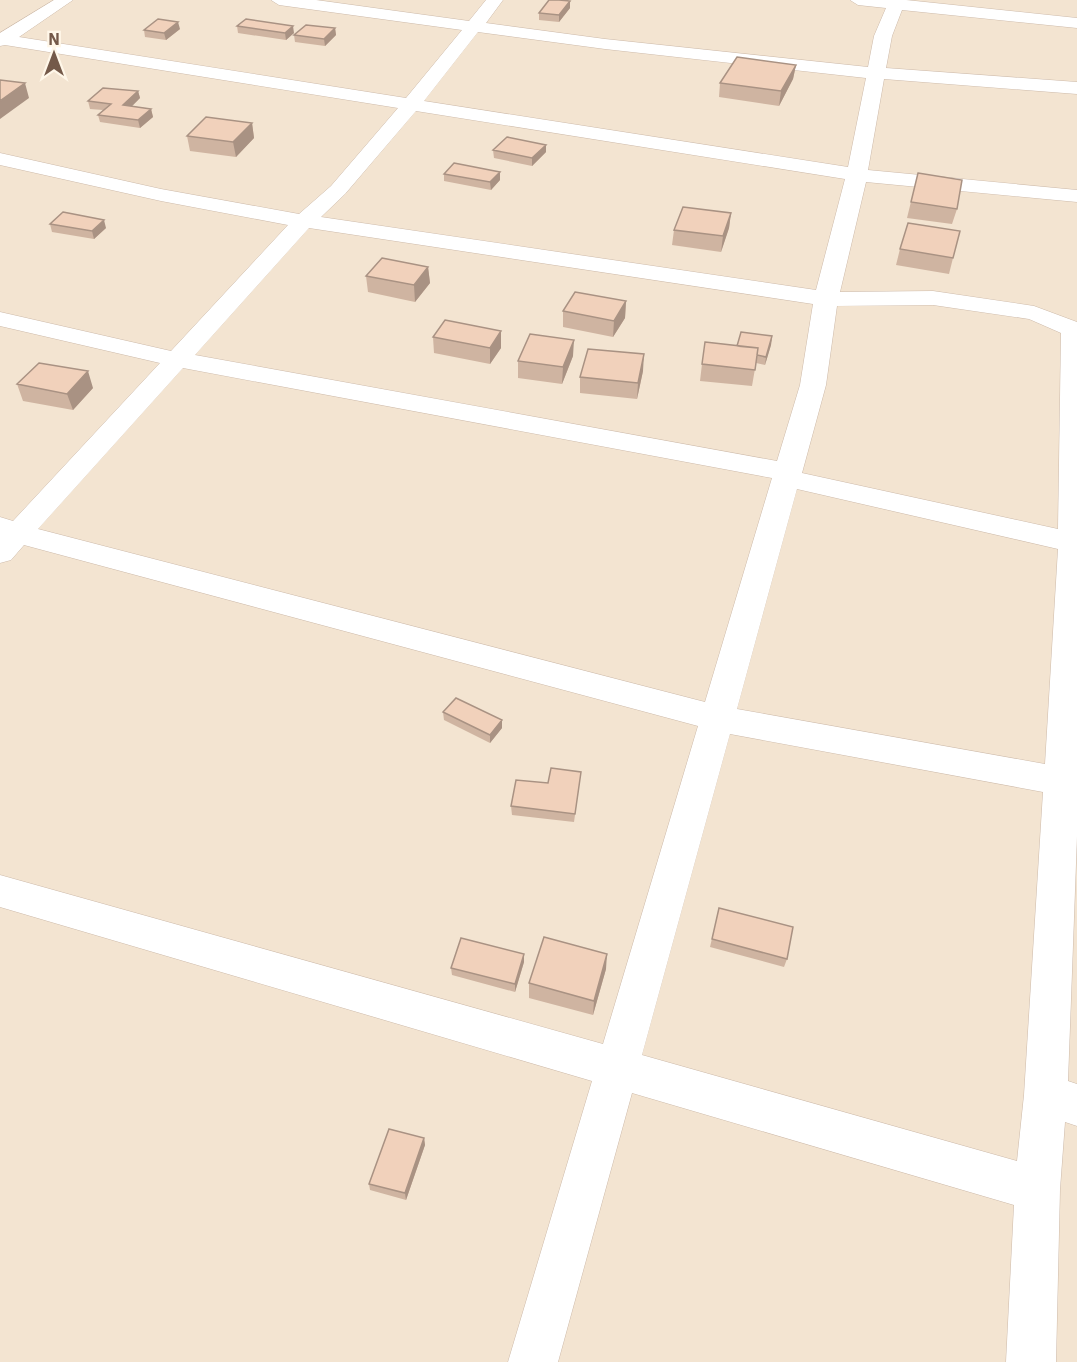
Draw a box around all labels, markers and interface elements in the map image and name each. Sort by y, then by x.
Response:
north arrow [24,24,84,84]
text: N [48,29,60,49]

